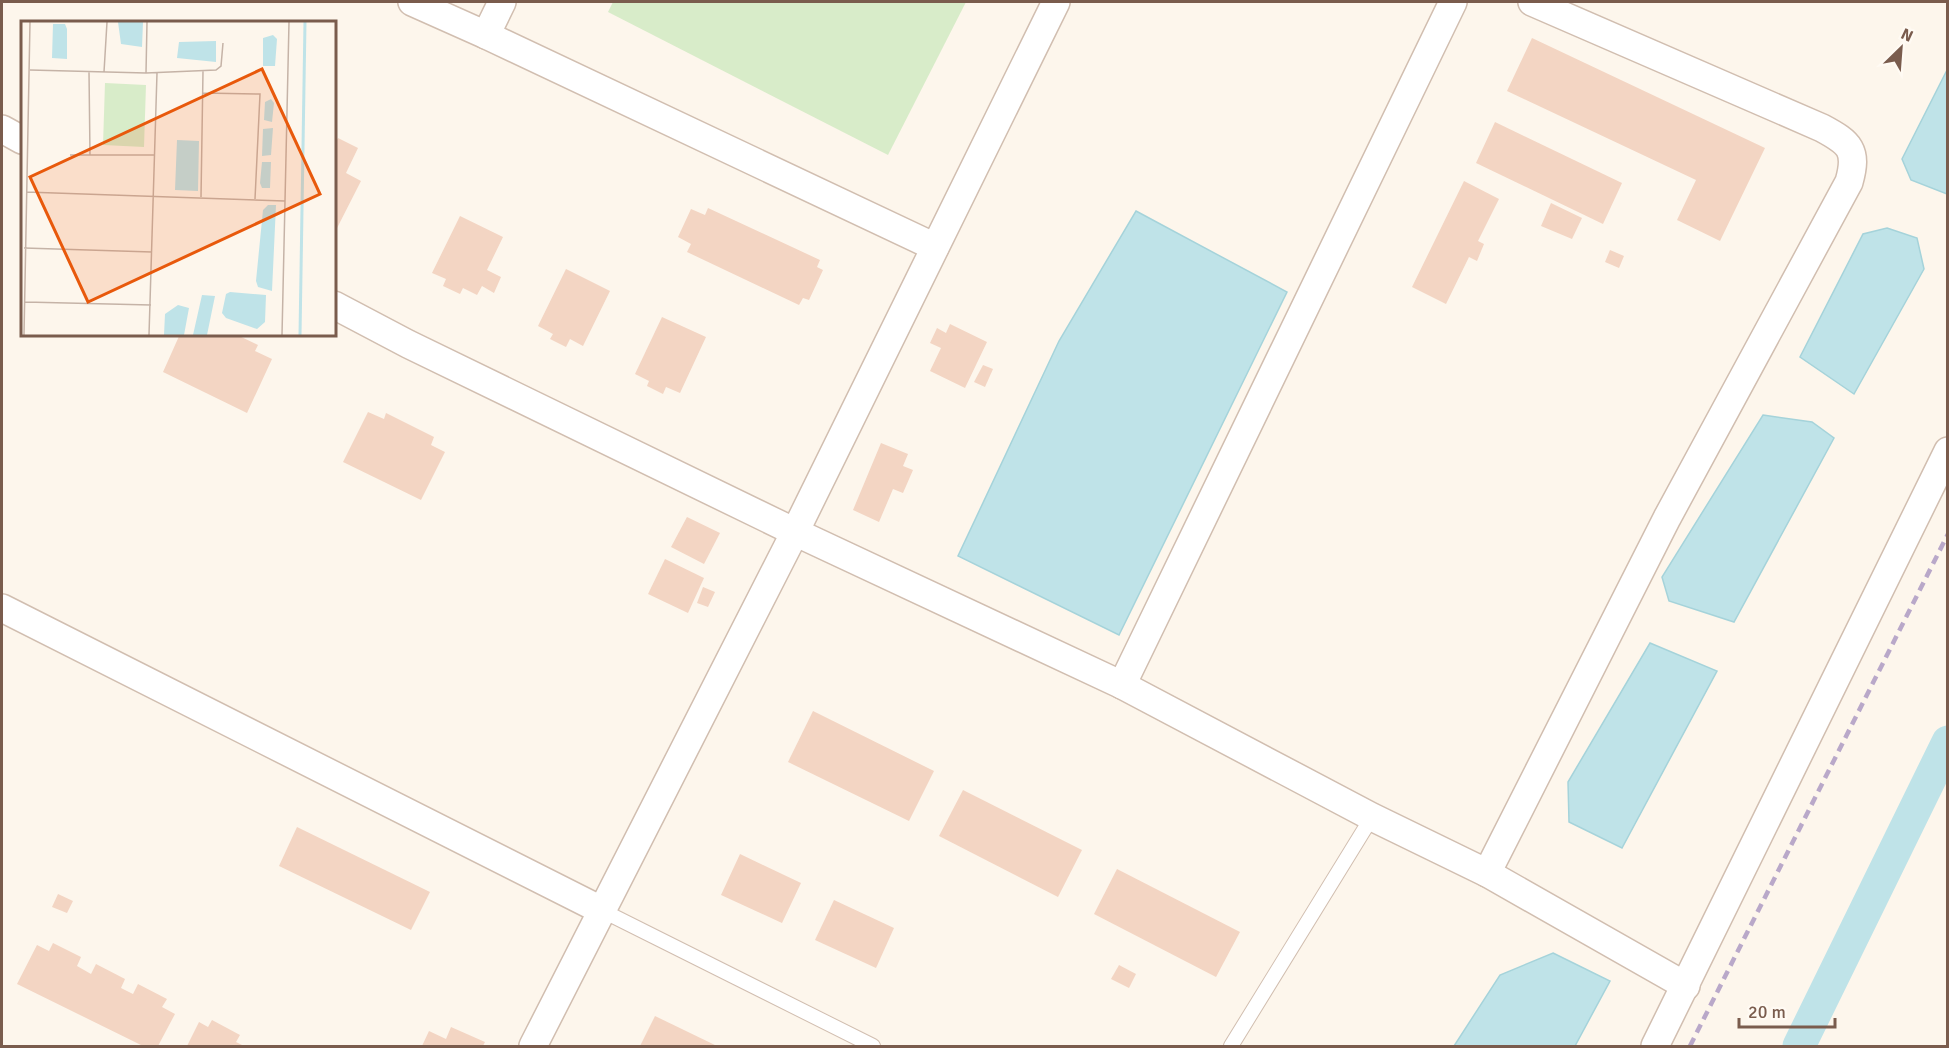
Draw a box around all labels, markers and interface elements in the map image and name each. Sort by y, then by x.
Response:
north arrow [1871,18,1931,78]
inset map [21,21,336,336]
text: N [1898,24,1916,47]
scale bar [1739,991,1835,1029]
text: 20 m [1748,1001,1786,1023]

